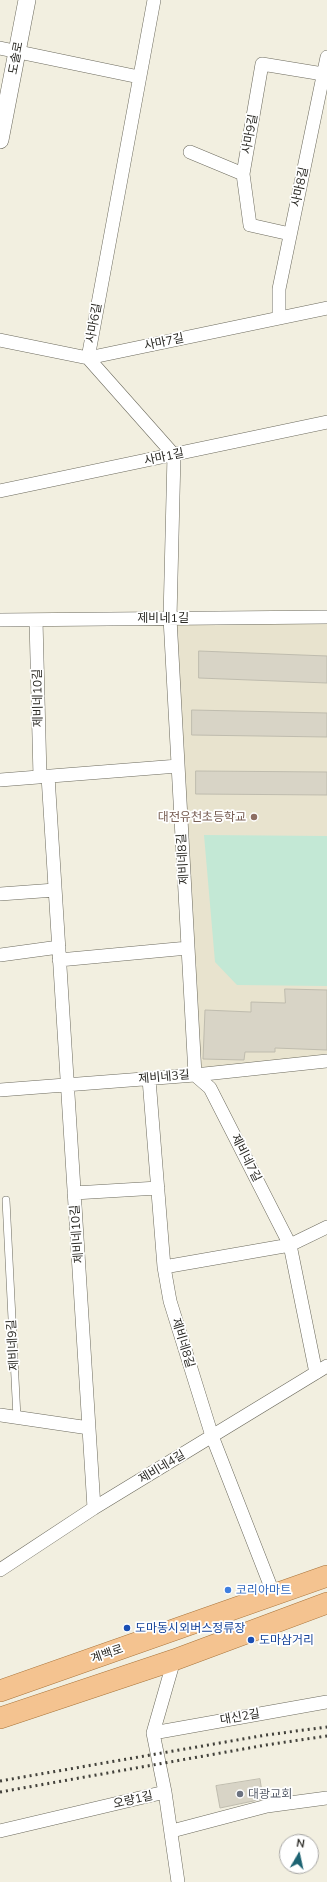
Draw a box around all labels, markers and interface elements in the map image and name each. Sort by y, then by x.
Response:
street label: 도솔로 [6,40,26,76]
street label: 사마9길 [239,113,261,155]
street label: 사마8길 [289,166,311,208]
street label: 사마6길 [83,302,105,344]
street label: 사마7길 [143,331,185,353]
street label: 사마1길 [143,446,185,468]
street label: 제비네1길 [137,611,189,625]
street label: 제비네10길 [30,669,46,727]
place label: 대전유천초등학교 [158,810,246,824]
marker: 대전유천초등학교 [249,812,259,822]
street label: 제비네8길 [174,833,192,885]
street label: 제비네3길 [138,1068,190,1086]
street label: 제비네7길 [228,1132,264,1184]
street label: 제비네10길 [68,1204,86,1264]
street label: 제비네8길 [169,1316,197,1370]
street label: 제비네9길 [4,1319,22,1371]
street label: 제비네4길 [136,1448,188,1486]
place label: 코리아마트 [236,1583,291,1597]
marker: 코리아마트 [223,1585,233,1595]
place label: 도마동시외버스정류장 [135,1621,245,1635]
marker: 도마동시외버스정류장 [122,1623,132,1633]
place label: 도마삼거리 [259,1633,314,1647]
marker: 도마삼거리 [246,1635,256,1645]
street label: 계백로 [89,1642,125,1666]
street label: 대신2길 [219,1706,261,1728]
place label: 대광교회 [248,1787,292,1801]
street label: 오량1길 [112,1788,154,1812]
marker: 대광교회 [235,1789,245,1799]
north arrow [279,1834,319,1874]
text: N [296,1836,306,1851]

